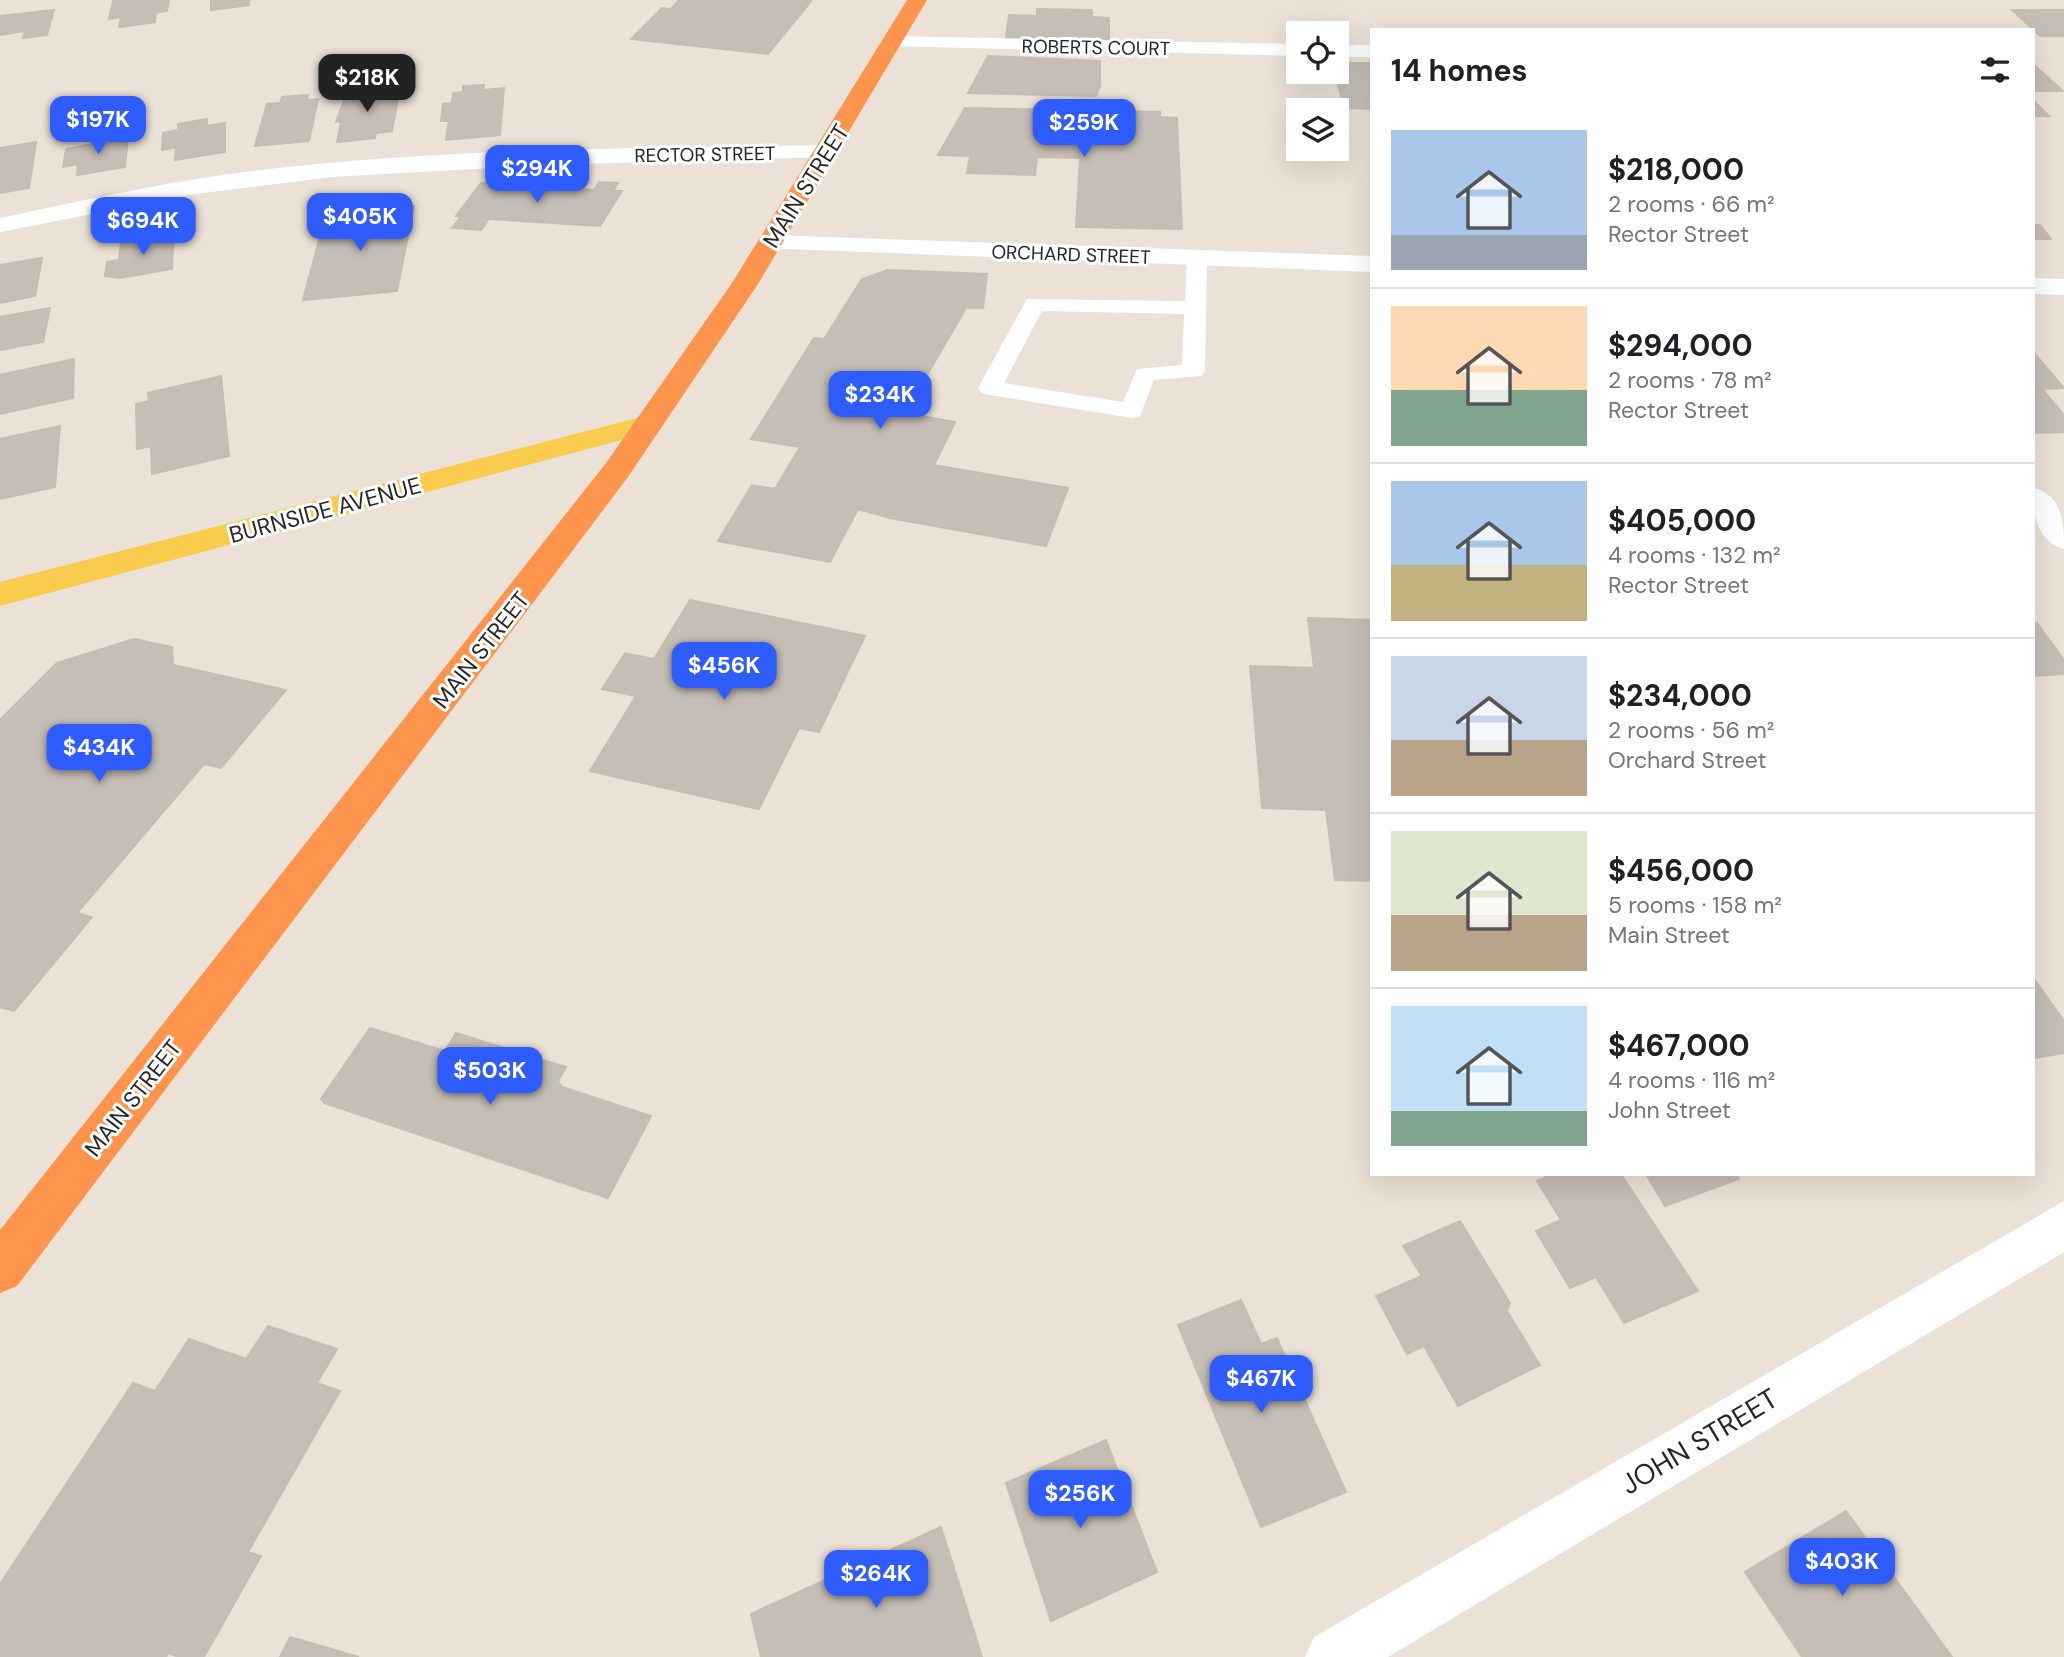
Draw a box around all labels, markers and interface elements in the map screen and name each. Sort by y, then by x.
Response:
map controls [1286,21,1349,161]
button: locate [1286,21,1349,84]
street label: ROBERTS COURT [1021,34,1171,61]
text: 14 homes [1391,51,1528,90]
icon: filters [1976,51,2014,89]
pin: $218K [318,54,416,114]
text: $218K [334,62,400,92]
pin: $197K [49,96,147,156]
button: layers [1286,98,1349,161]
pin: $259K [1035,100,1133,159]
text: $197K [66,104,130,134]
text: $259K [1049,107,1119,137]
street label: MAIN STREET [756,118,856,253]
street label: RECTOR STREET [634,141,776,168]
pin: $294K [488,146,586,205]
text: $218,000 [1608,150,1744,189]
text: $294K [501,153,573,183]
icon: home [1447,158,1531,242]
text: 2 rooms · 66 m² [1608,189,1775,219]
pin: $405K [311,194,409,253]
pin: $694K [94,198,192,257]
text: $405K [323,201,397,231]
text: $694K [107,205,179,235]
text: Rector Street [1608,219,1749,249]
street label: ORCHARD STREET [991,239,1151,270]
text: $294,000 [1608,326,1753,365]
icon: home [1447,334,1531,418]
text: 2 rooms · 78 m² [1608,365,1772,395]
pin: $234K [831,372,929,431]
text: $234K [844,379,916,409]
text: Rector Street [1608,395,1749,425]
street label: BURNSIDE AVENUE [226,470,424,550]
text: $405,000 [1608,501,1756,540]
icon: home [1447,509,1531,593]
text: 4 rooms · 132 m² [1608,540,1780,570]
text: Rector Street [1608,570,1749,600]
street label: MAIN STREET [426,585,536,715]
pin: $456K [675,642,773,702]
text: $456K [688,650,760,680]
text: $234,000 [1608,676,1752,715]
icon: home [1447,684,1531,768]
text: 2 rooms · 56 m² [1608,715,1774,745]
pin: $434K [50,724,148,784]
text: $434K [63,732,135,762]
text: Orchard Street [1608,745,1767,775]
text: $456,000 [1608,851,1754,890]
icon: home [1447,859,1531,943]
text: 5 rooms · 158 m² [1608,890,1782,920]
text: Main Street [1608,920,1730,950]
text: $467,000 [1608,1026,1750,1065]
street label: MAIN STREET [78,1033,188,1163]
icon: home [1447,1034,1531,1118]
pin: $503K [441,1048,539,1107]
text: $503K [453,1055,527,1085]
text: 4 rooms · 116 m² [1608,1065,1775,1095]
text: John Street [1608,1095,1731,1125]
pin: $467K [1212,1356,1310,1415]
text: $467K [1226,1363,1296,1393]
street label: JOHN STREET [1614,1380,1785,1503]
pin: $256K [1031,1470,1129,1530]
text: $256K [1044,1478,1116,1508]
pin: $403K [1793,1538,1891,1598]
text: $403K [1805,1546,1879,1576]
pin: $264K [827,1550,925,1610]
text: $264K [840,1558,912,1588]

